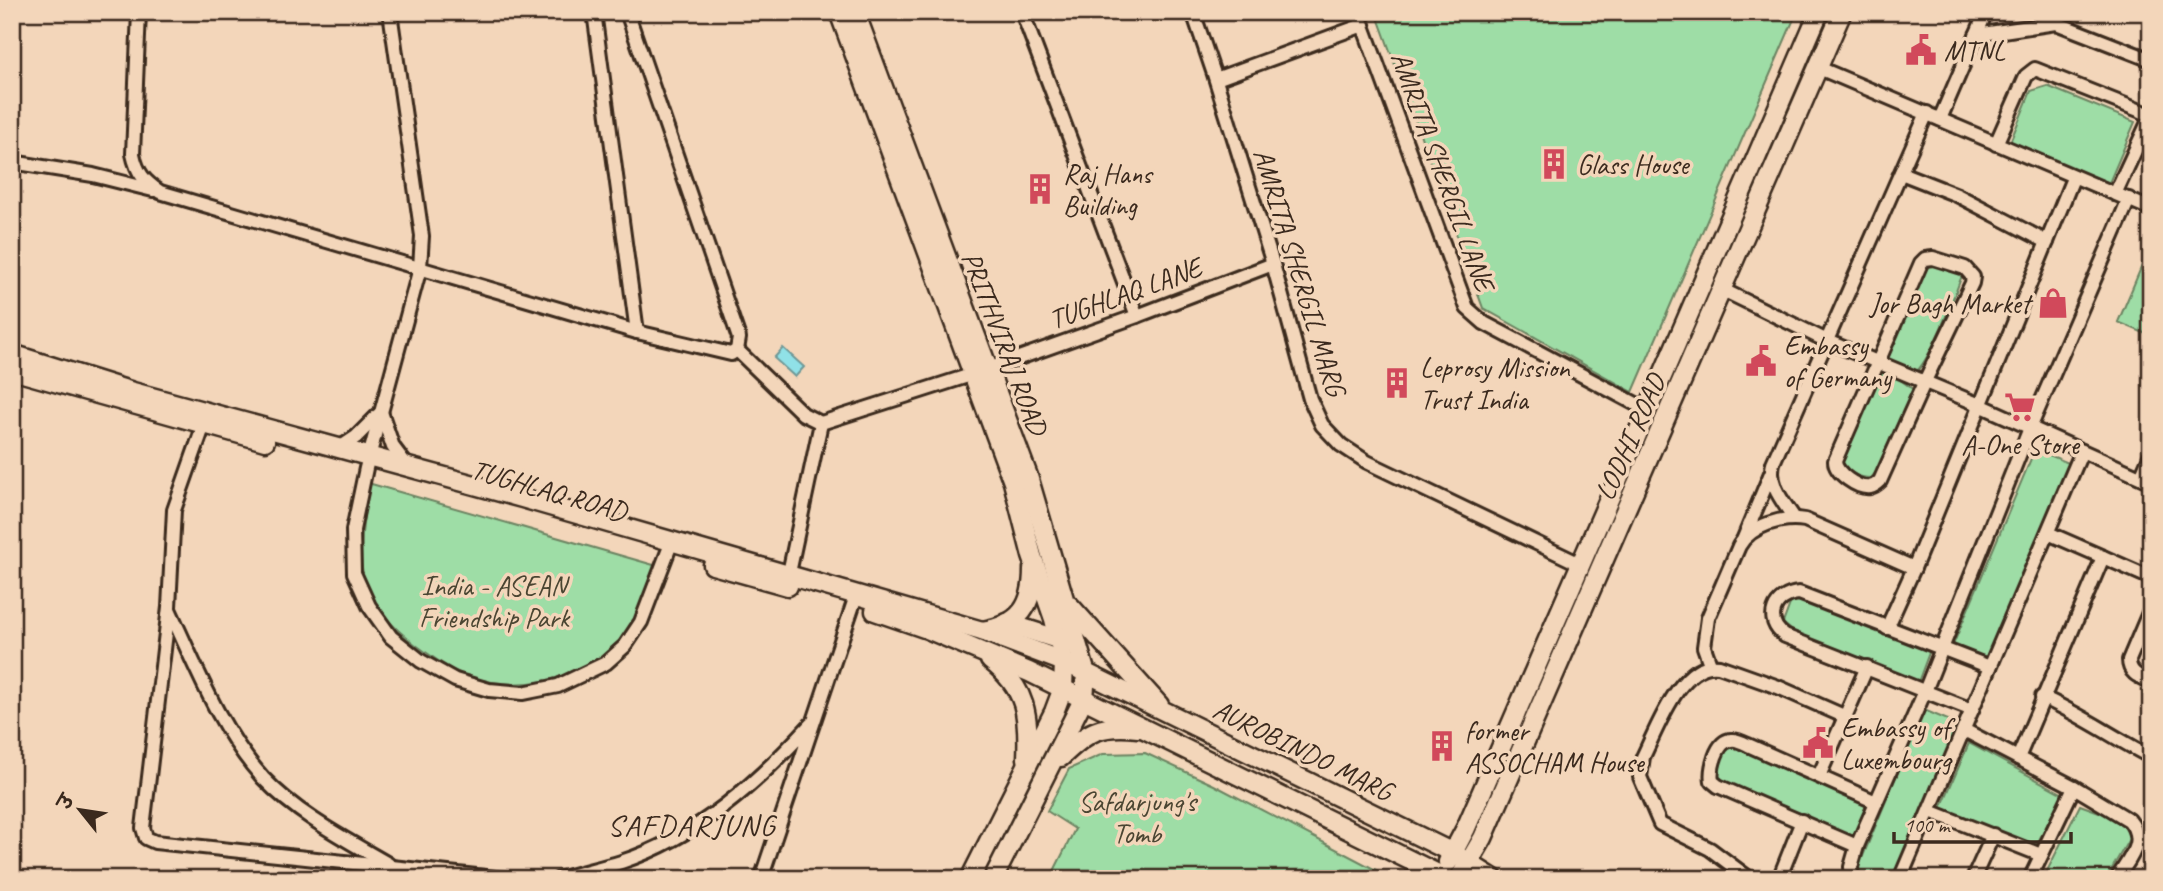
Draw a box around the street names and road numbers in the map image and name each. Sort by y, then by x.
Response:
street label: AMRITA SHERGIL LANE [1384,47,1504,298]
street label: AMRITA SHERGIL MARG [1246,144,1355,403]
street label: PRITHVIRAJ ROAD [954,247,1057,442]
street label: TUGHLAQ LANE [1044,248,1209,337]
street label: LODHI ROAD [1587,367,1674,505]
street label: TUGHLAQ ROAD [468,451,633,530]
street label: AUROBINDO MARG [1208,692,1401,810]

